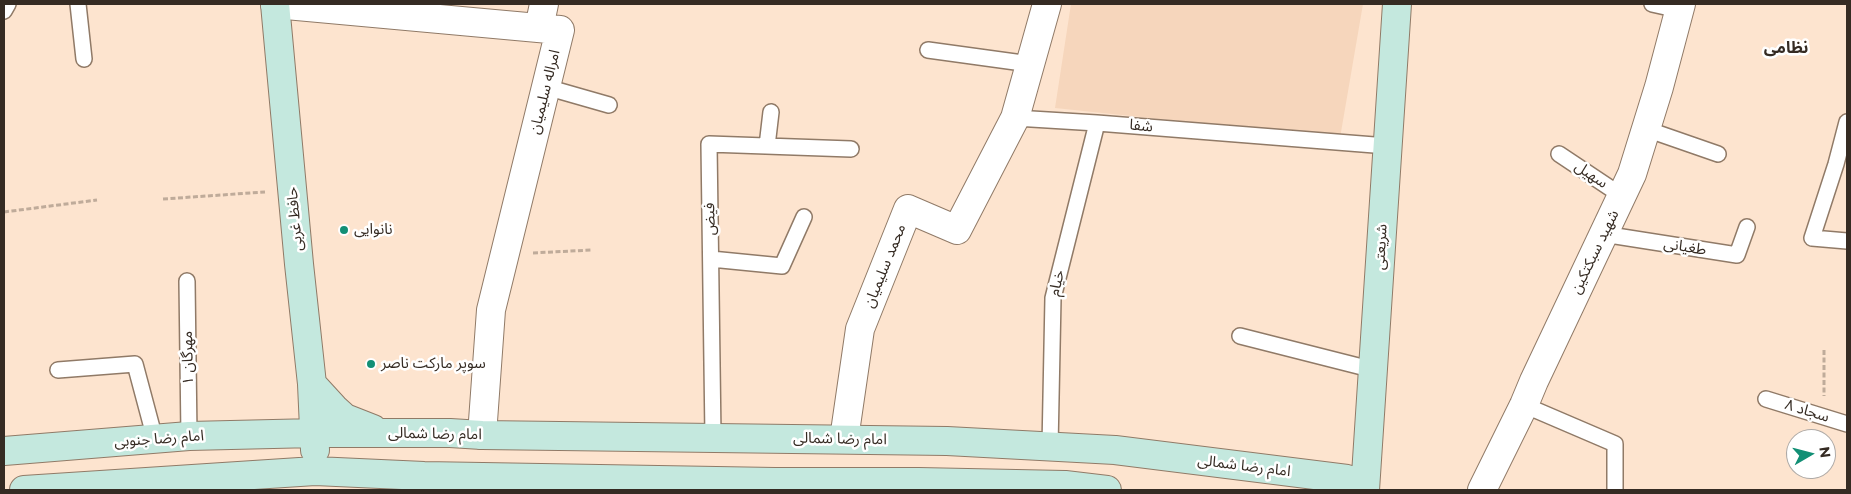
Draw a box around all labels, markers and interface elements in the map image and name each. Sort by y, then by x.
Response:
district label: نظامی [1764,38,1808,58]
street label: امراله سلیمیان [526,48,564,136]
street label: شفا [1128,116,1154,136]
street label: سهیل [1571,157,1611,193]
street label: حافظ غربی [283,186,307,252]
street label: فیض [701,203,719,235]
street label: شهید سبکتکین [1567,207,1623,297]
place label: نانوایی [354,221,393,239]
street label: محمد سلیمیان [860,221,910,311]
street label: شریعتی [1371,223,1391,271]
marker: نانوایی [338,224,350,236]
street label: طغیانی [1662,235,1708,259]
street label: خیام [1045,268,1069,298]
street label: مهرگان ۱ [179,331,197,385]
place label: سوپر مارکت ناصر [381,355,486,373]
marker: سوپر مارکت ناصر [365,358,377,370]
street label: سجاد ۸ [1783,396,1831,426]
street label: امام رضا شمالی [388,424,482,444]
street label: امام رضا جنوبی [113,427,205,451]
street label: امام رضا شمالی [793,429,887,449]
north arrow [1786,429,1836,479]
text: N [1815,445,1835,459]
street label: امام رضا شمالی [1196,451,1292,481]

